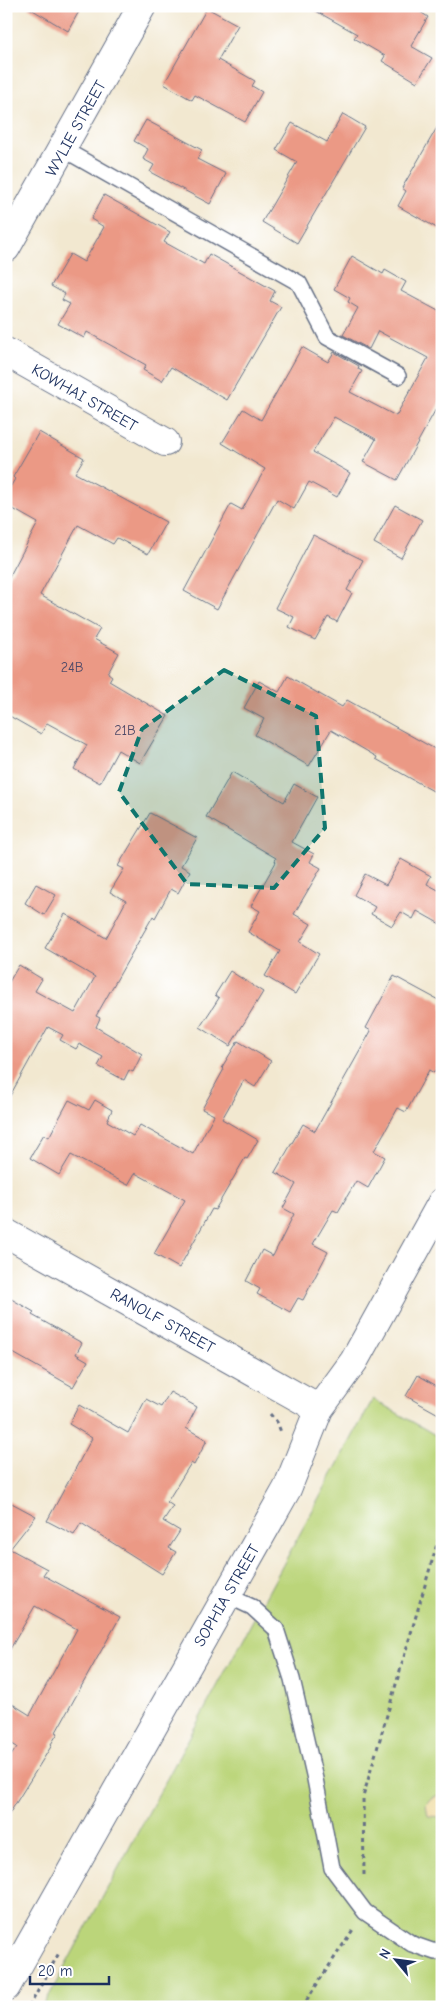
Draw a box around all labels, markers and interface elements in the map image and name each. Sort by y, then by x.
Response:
street label: WYLIE STREET [42,77,110,180]
street label: KOWHAI STREET [28,360,141,436]
house number: 24B [61,659,84,676]
house number: 21B [114,722,136,739]
street label: RANOLF STREET [107,1285,218,1357]
street label: SOPHIA STREET [190,1541,264,1650]
north arrow [370,1936,420,1986]
text: N [375,1946,395,1962]
scale bar [30,1953,109,1985]
text: 20 m [38,1962,72,1980]

